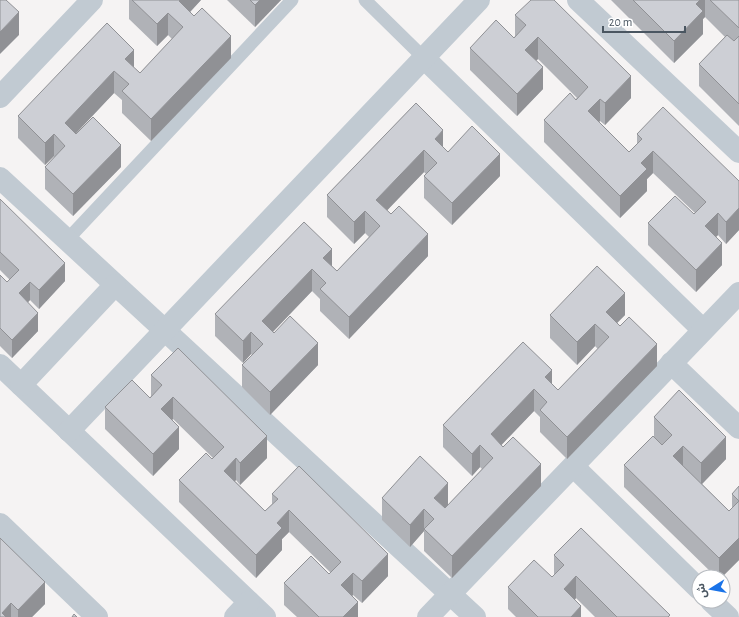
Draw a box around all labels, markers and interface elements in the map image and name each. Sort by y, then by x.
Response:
scale bar [603,8,685,34]
text: 20 m [609,16,632,28]
north arrow [691,569,731,609]
text: ش [695,582,709,599]

